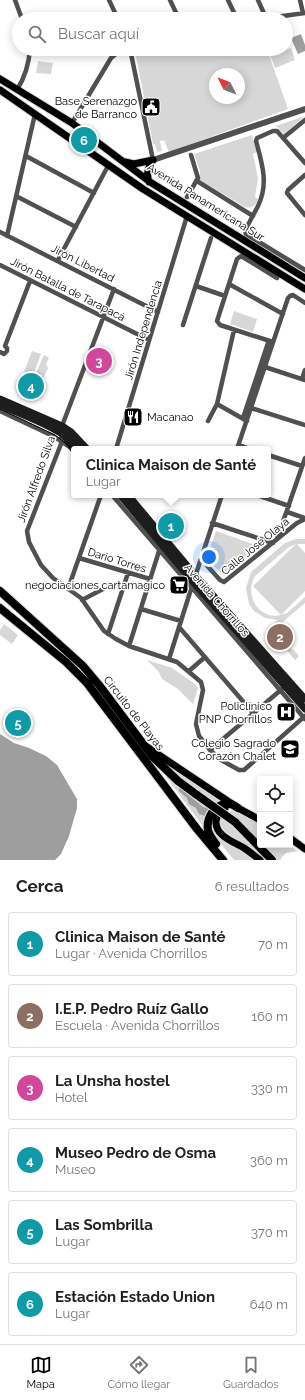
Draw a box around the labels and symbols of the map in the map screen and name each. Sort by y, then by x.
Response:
north arrow [209,68,245,104]
place label: Base Serenazgo de Barranco [55,95,137,121]
public building icon: Base Serenazgo de Barranco [140,96,162,118]
pin: 6 [71,125,97,155]
street label: Avenida Panamericana Sur [145,161,267,244]
street label: Jirón Libertad [49,242,117,285]
street label: Jirón Batalla de Tarapacá [8,255,127,324]
street label: Jirón Independencia [122,279,165,381]
pin: 3 [86,346,112,376]
pin: 4 [18,371,44,401]
restaurant icon: Macanao [122,406,144,428]
place label: Macanao [147,411,194,424]
street label: Jirón Alfredo Silva [15,434,58,524]
pin: 1 [158,511,184,541]
street label: Calle José Olaya [219,515,292,578]
street label: Dario Torres [86,545,148,576]
your location [199,547,219,567]
street label: Avenida Chorrillos [181,561,252,639]
supermarket icon: negociaciones cartamagico [168,574,190,596]
place label: negociaciones cartamagico [25,579,165,592]
pin: 2 [267,622,293,652]
street label: Circuito de Playas [101,674,167,753]
place label: Policlínico PNP Chorrillos [199,700,272,726]
hospital icon: Policlínico PNP Chorrillos [275,701,297,723]
pin: 5 [5,708,31,738]
place label: Colegio Sagrado Corazón Chalet [191,737,276,763]
school or university icon: Colegio Sagrado Corazón Chalet [279,738,301,760]

